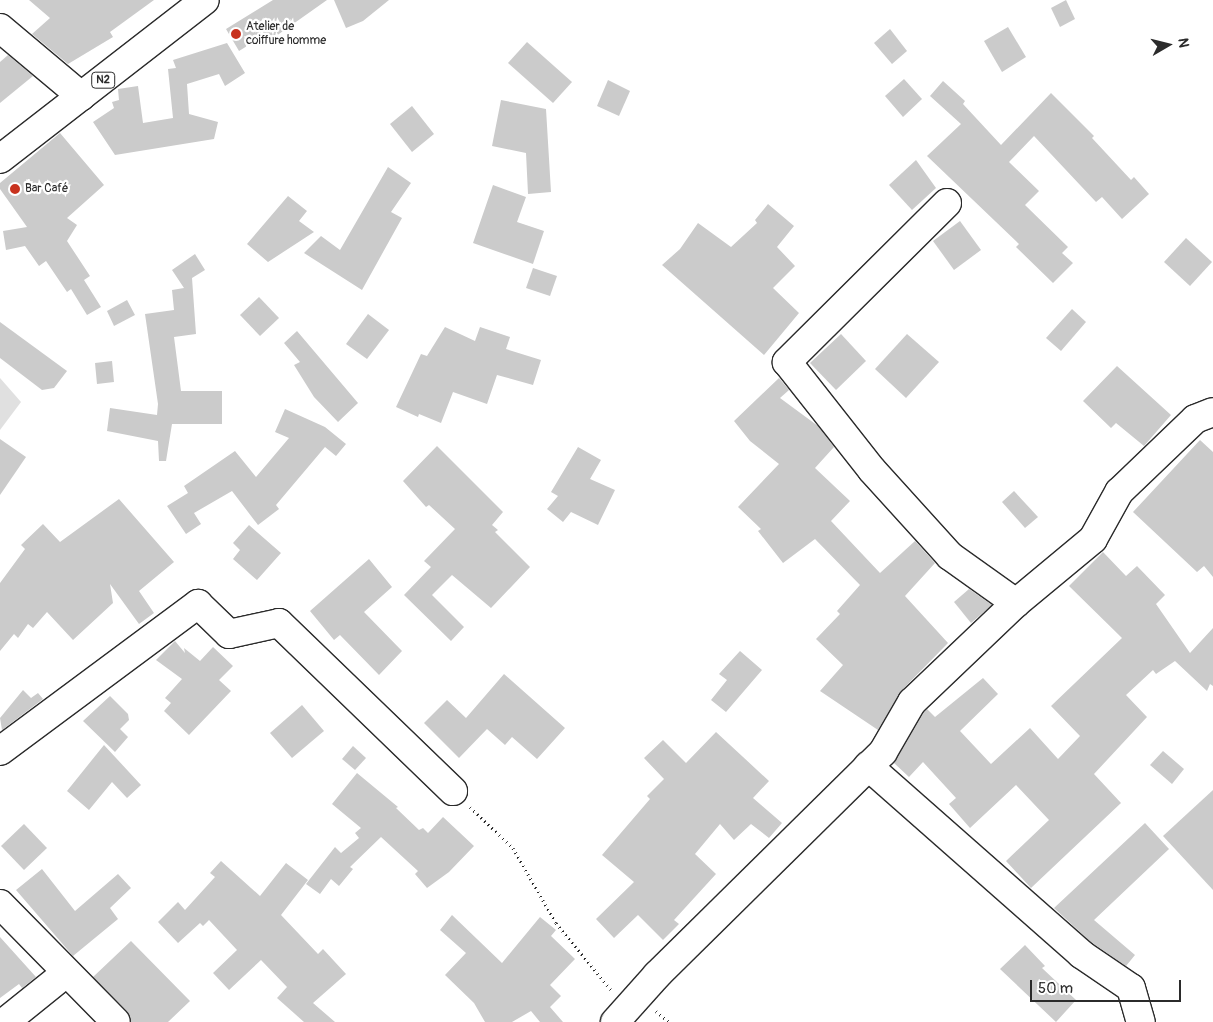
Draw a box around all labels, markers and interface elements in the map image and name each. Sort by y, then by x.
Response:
place label: Atelier de coiffure homme [246,20,326,48]
north arrow [1143,20,1193,70]
marker: Atelier de coiffure homme [230,28,242,40]
text: N [1174,37,1192,49]
road number: N2 [90,72,116,88]
place label: Bar Café [25,182,68,196]
marker: Bar Café [9,183,21,195]
scale bar [1033,970,1184,1002]
text: 50 m [1038,979,1073,998]

